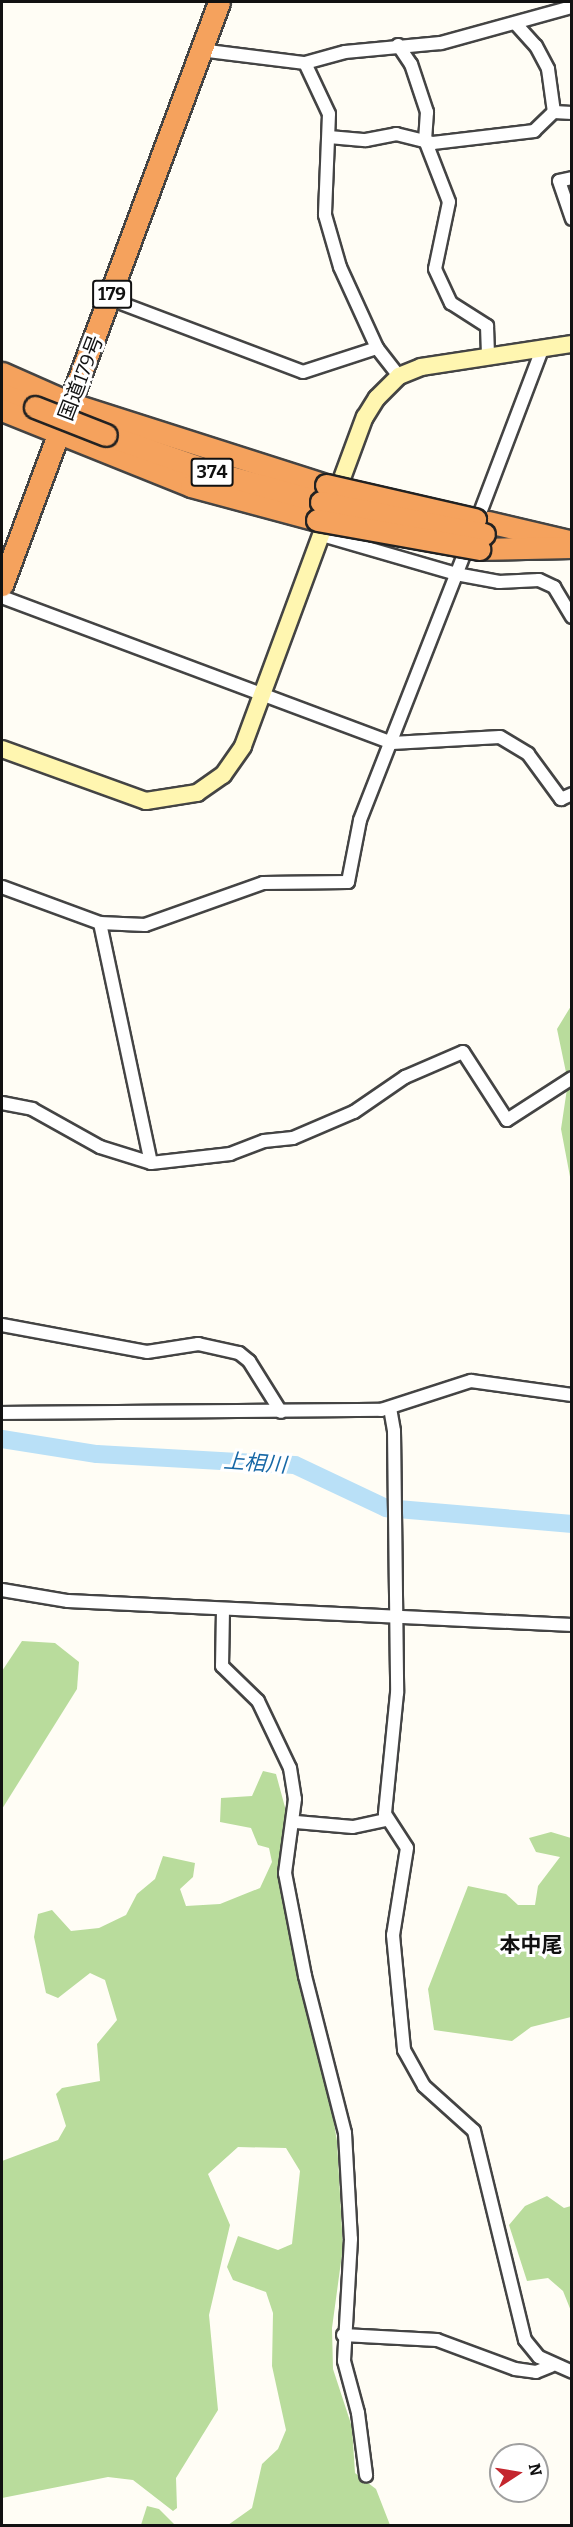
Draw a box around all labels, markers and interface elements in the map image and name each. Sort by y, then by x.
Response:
road number: 179 [91,279,133,309]
street label: 国道179号 [54,332,108,424]
road number: 374 [190,457,234,487]
water label: 上相川 [223,1448,287,1478]
district label: 本中尾 [500,1932,562,1958]
north arrow [489,2443,549,2503]
text: N [525,2462,546,2478]

